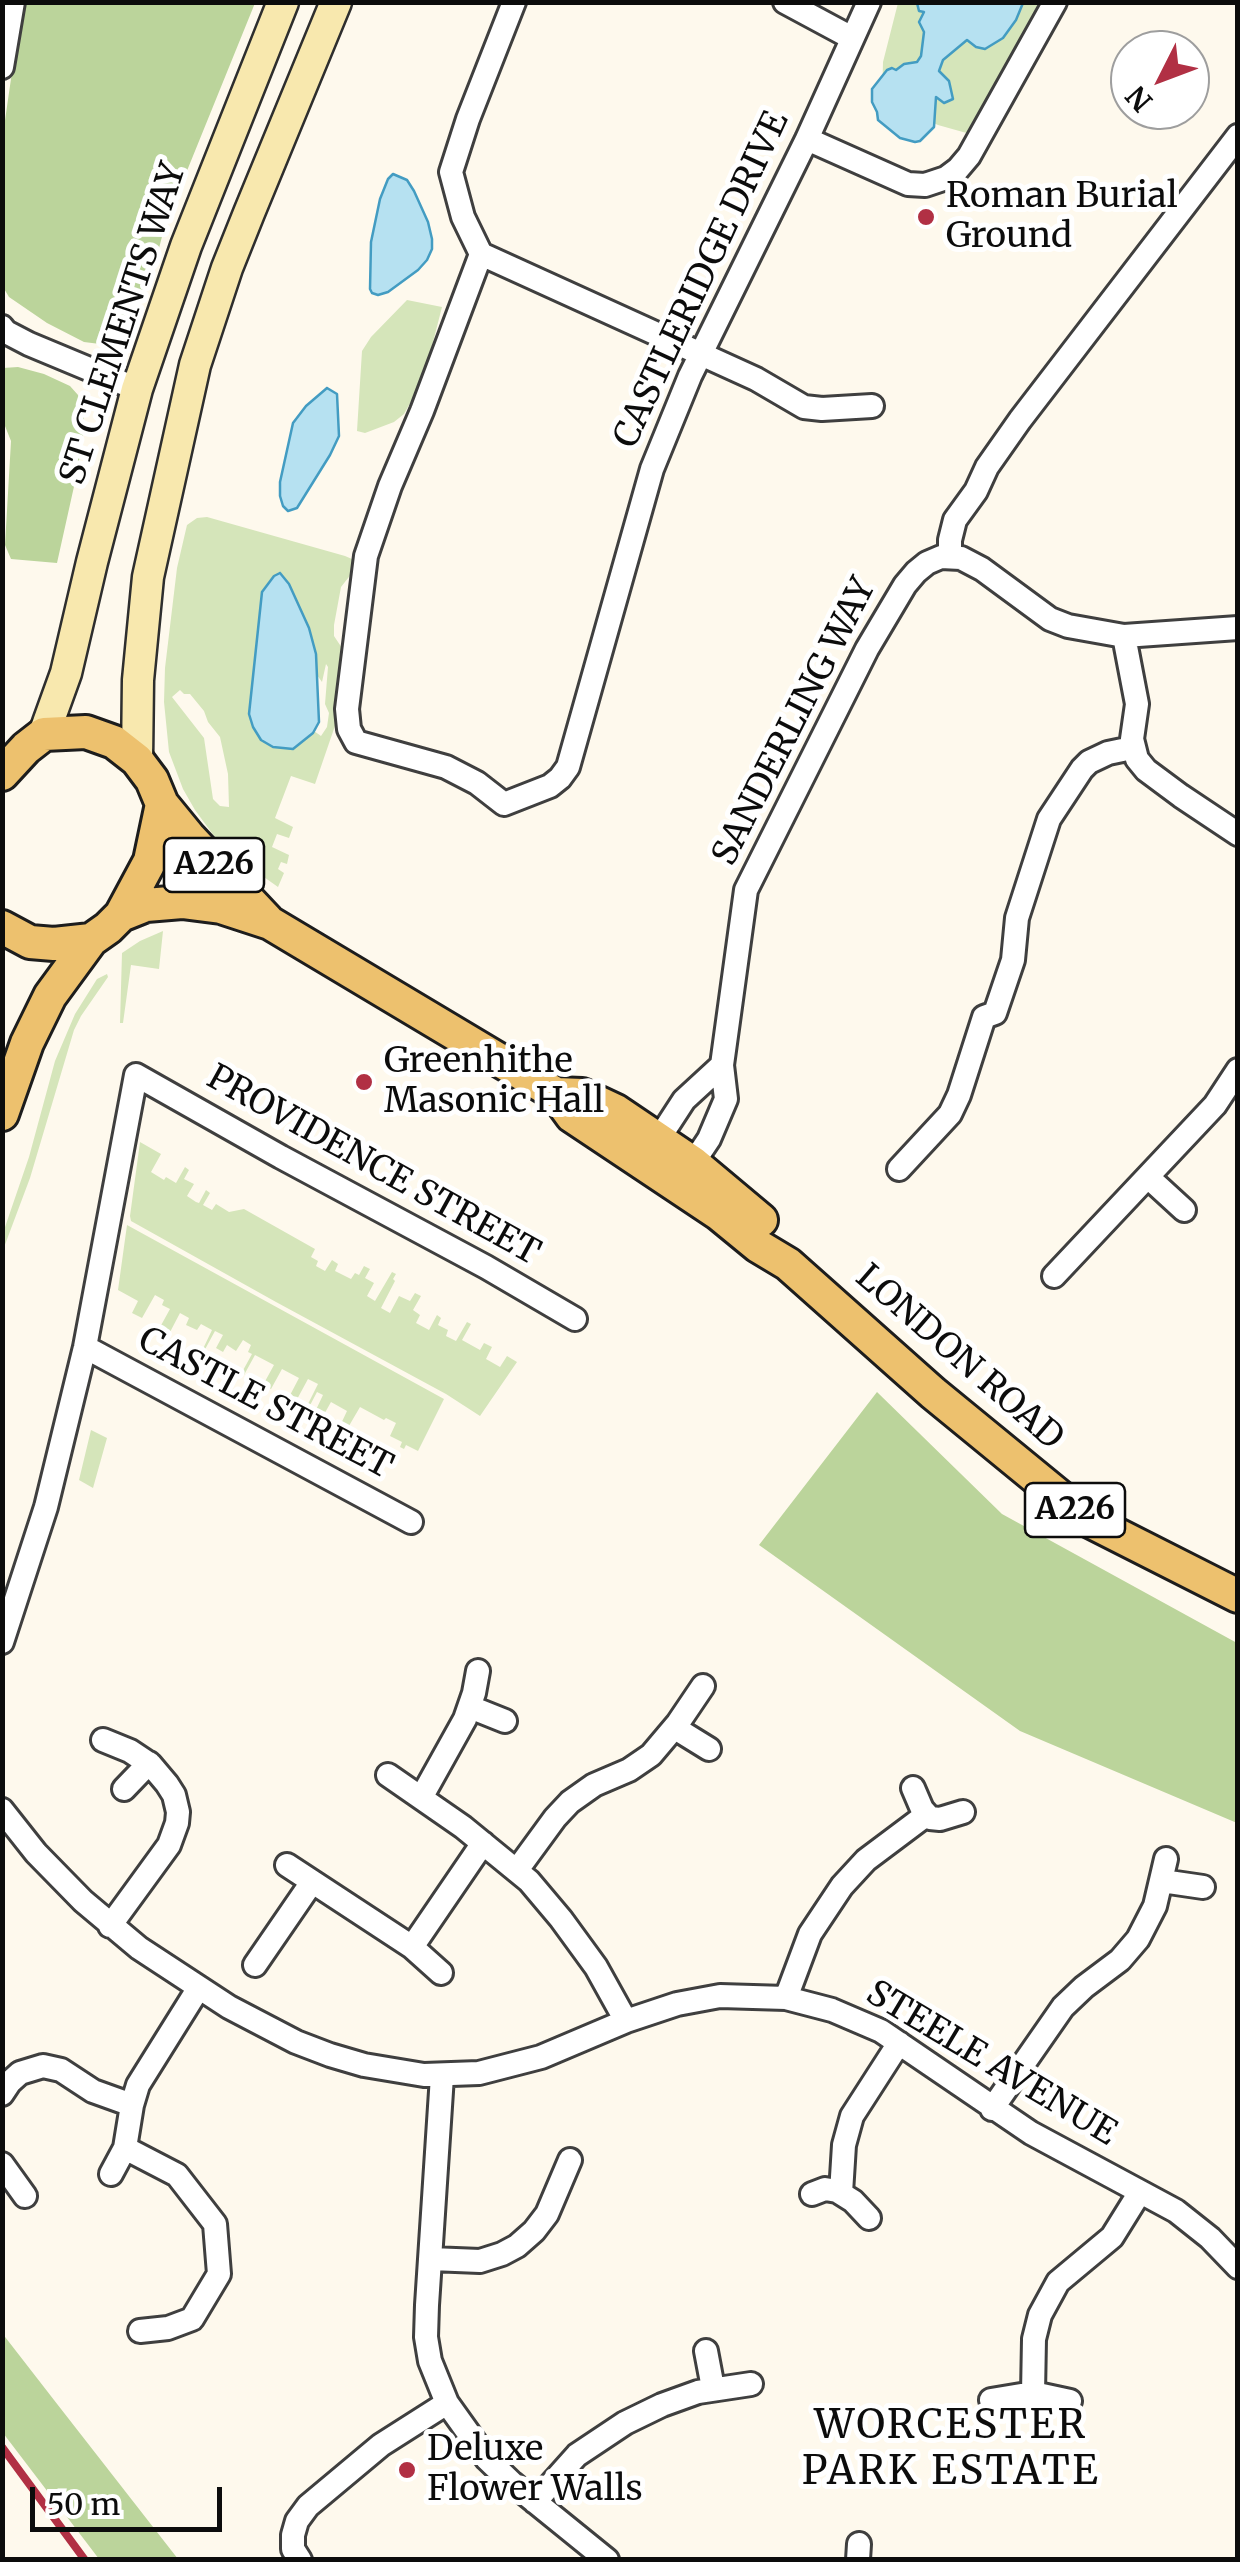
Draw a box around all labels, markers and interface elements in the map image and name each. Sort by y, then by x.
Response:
north arrow [1110,30,1210,130]
text: N [1118,78,1160,119]
street label: CASTLERIDGE DRIVE [606,105,798,455]
street label: ST CLEMENTS WAY [52,158,196,490]
place label: Roman Burial Ground [946,176,1178,258]
marker: Roman Burial Ground [915,206,937,228]
street label: SANDERLING WAY [704,571,886,873]
road number: A226 [164,838,264,892]
place label: Greenhithe Masonic Hall [384,1041,604,1123]
street label: PROVIDENCE STREET [199,1057,547,1275]
marker: Greenhithe Masonic Hall [353,1071,375,1093]
street label: LONDON ROAD [847,1257,1071,1459]
street label: CASTLE STREET [131,1319,399,1489]
road number: A226 [1025,1483,1125,1537]
street label: STEELE AVENUE [858,1973,1124,2155]
district label: WORCESTER PARK ESTATE [802,2403,1100,2497]
place label: Deluxe Flower Walls [427,2429,643,2511]
marker: Deluxe Flower Walls [396,2459,418,2481]
scale bar [35,2467,228,2529]
text: 50 m [47,2485,120,2523]

